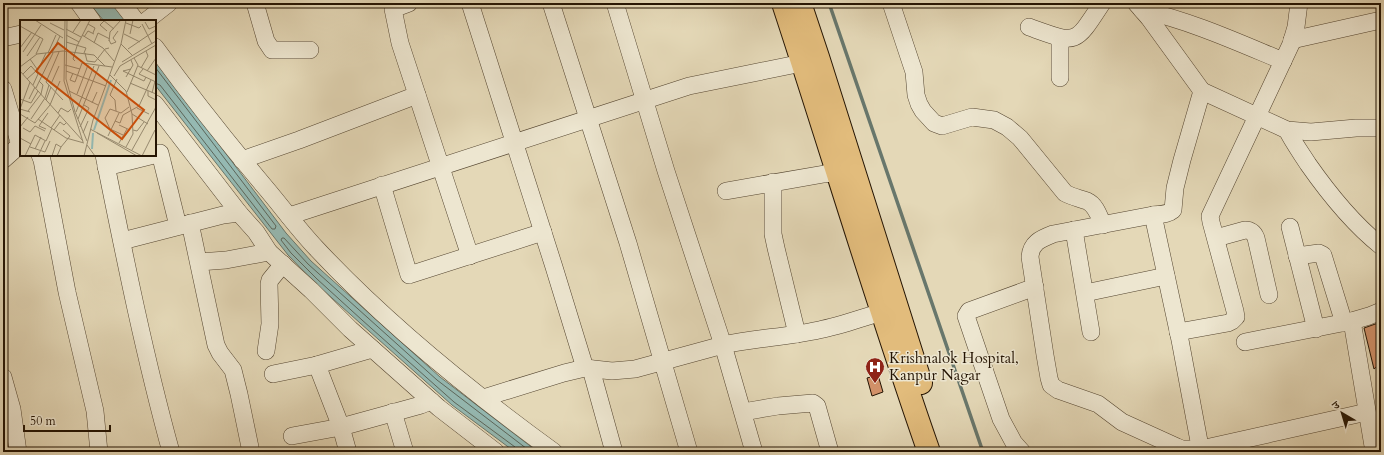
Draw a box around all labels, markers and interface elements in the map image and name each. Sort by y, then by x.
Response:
inset map [20,20,156,156]
place label: Krishnalok Hospital, Kanpur Nagar [889,348,1019,385]
hospital icon: Krishnalok Hospital, Kanpur Nagar [864,356,886,384]
north arrow [1322,393,1362,433]
text: उ [1329,397,1344,414]
scale bar [24,407,110,433]
text: 50 m [30,413,57,429]

